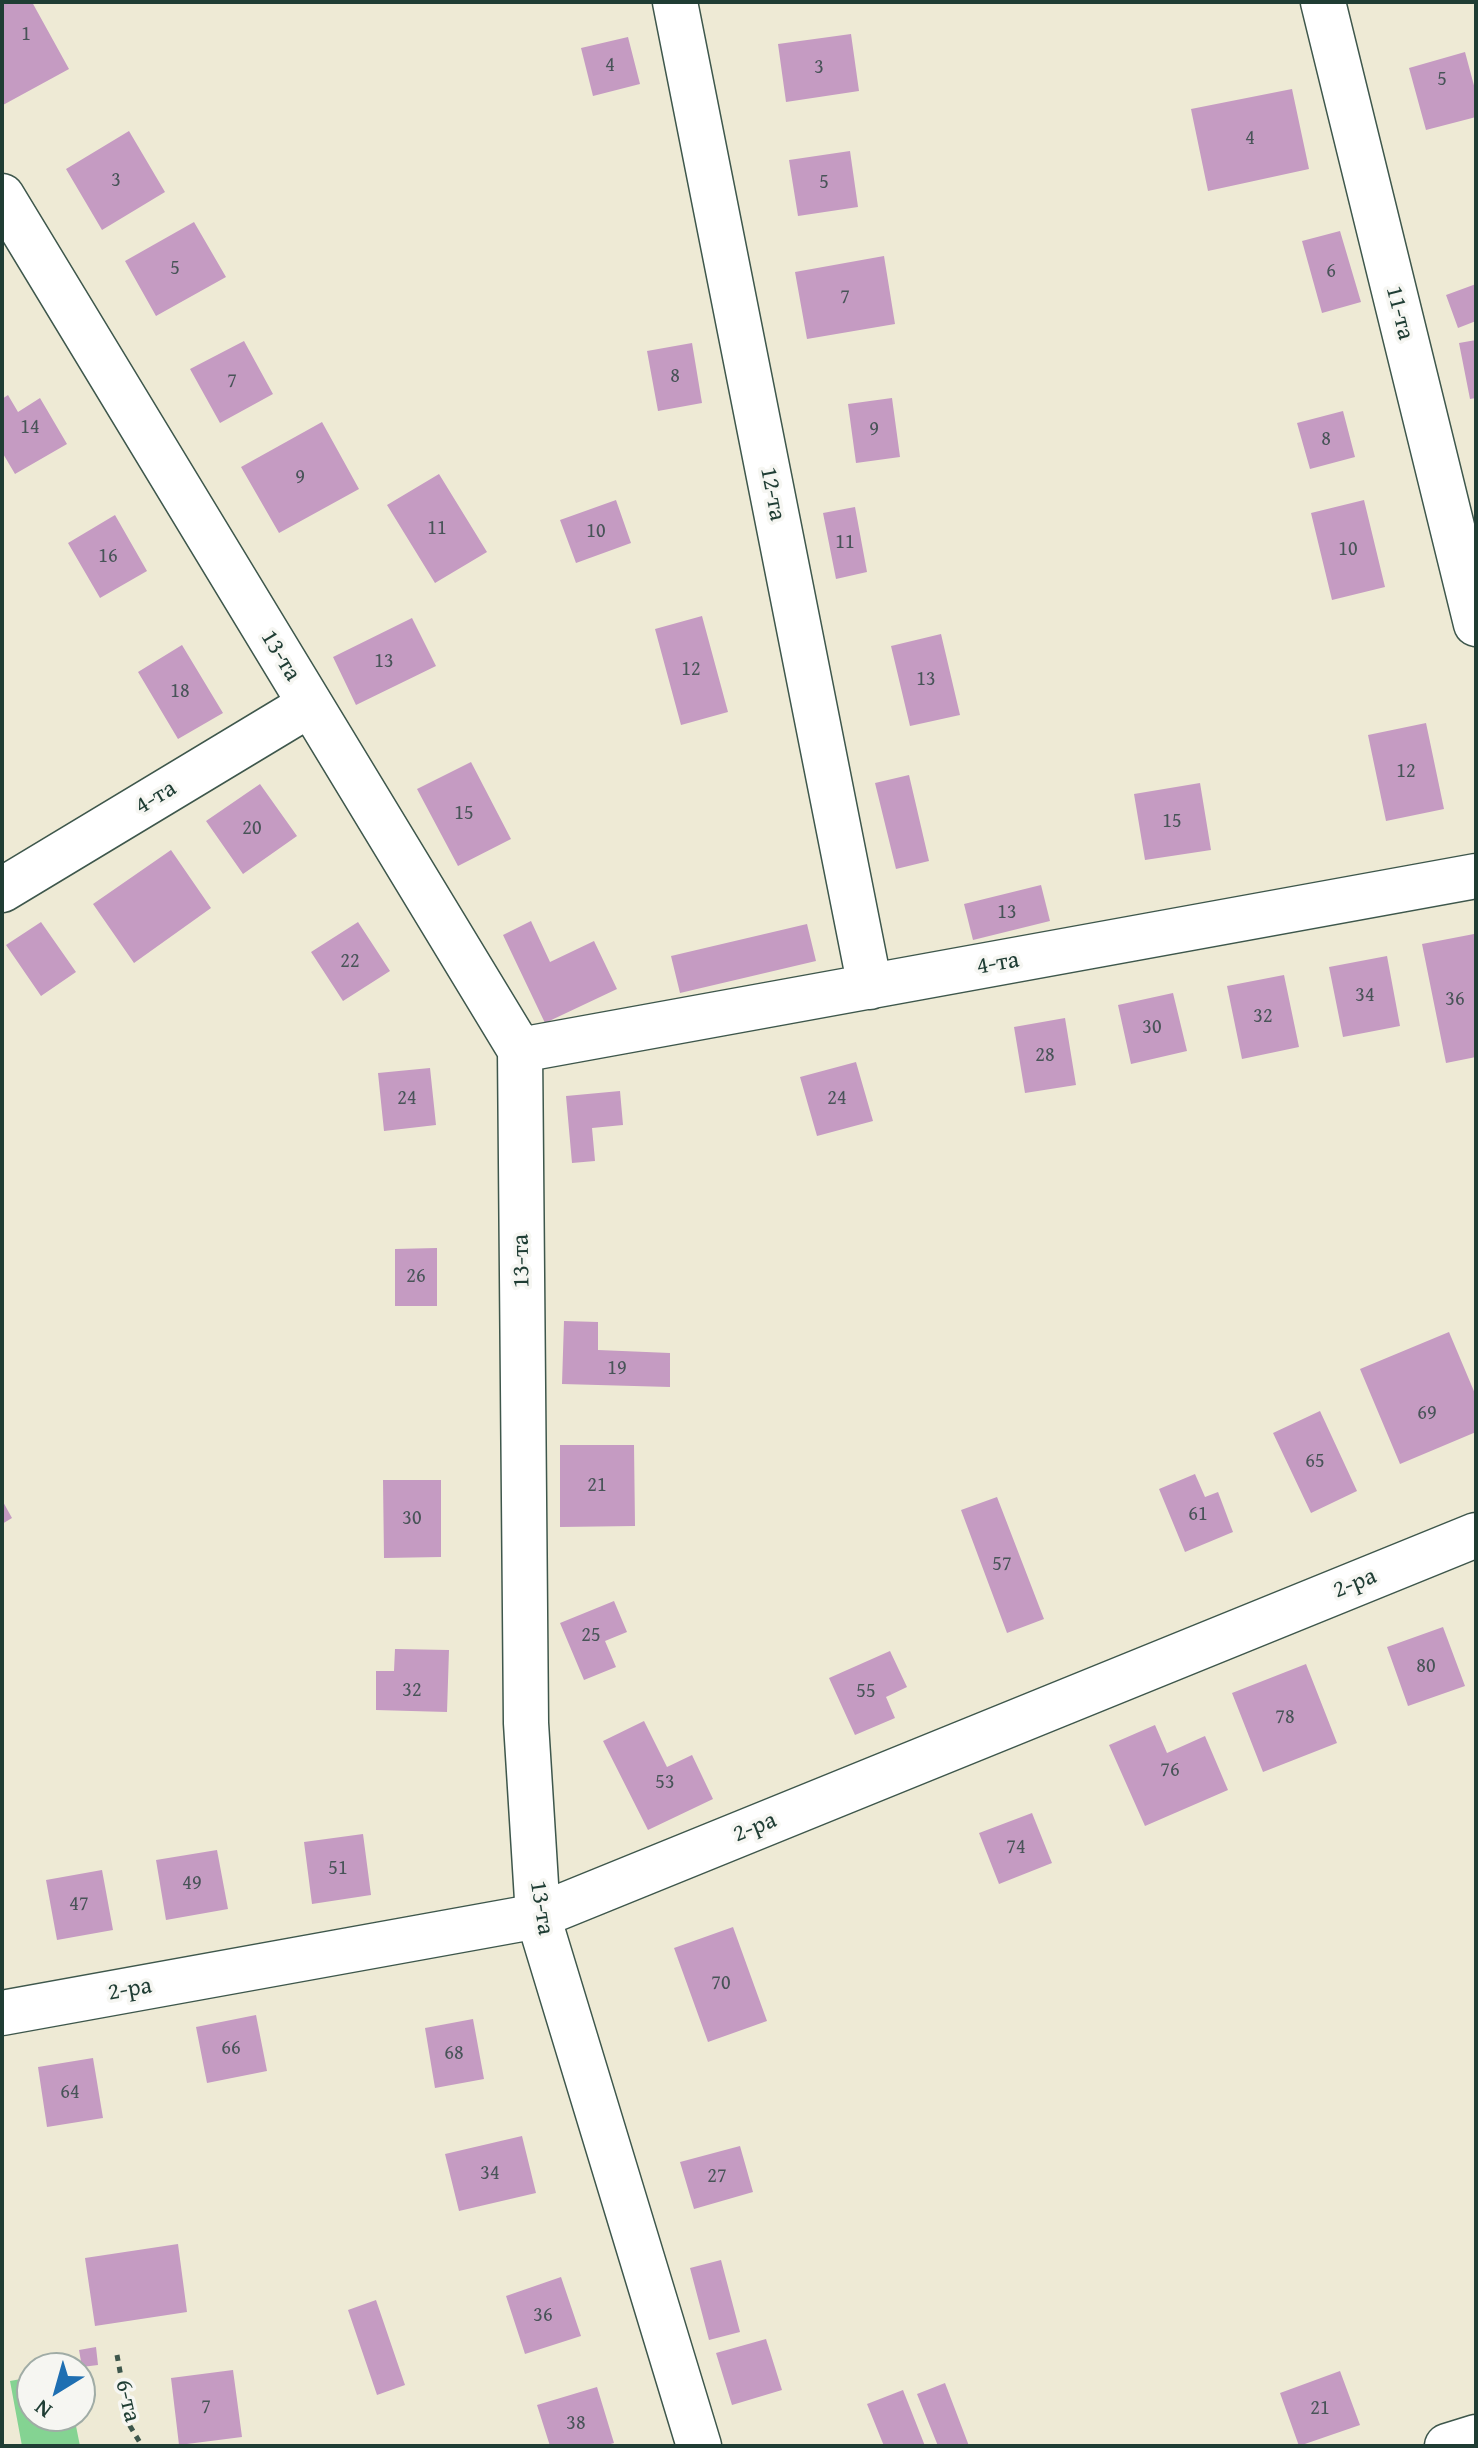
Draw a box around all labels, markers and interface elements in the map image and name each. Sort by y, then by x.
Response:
house number: 1 [21,23,31,47]
house number: 4 [605,54,615,78]
house number: 3 [814,56,824,80]
house number: 5 [1437,68,1447,92]
house number: 4 [1245,127,1255,151]
house number: 3 [111,169,121,193]
house number: 5 [819,171,829,195]
house number: 5 [170,257,180,281]
house number: 6 [1326,260,1336,284]
street label: 11-та [1378,283,1420,343]
house number: 7 [840,286,850,310]
house number: 8 [670,365,680,389]
house number: 7 [227,370,237,394]
house number: 14 [20,416,40,440]
house number: 9 [869,418,879,442]
house number: 8 [1321,428,1331,452]
street label: 12-та [753,465,791,523]
house number: 9 [295,466,305,490]
house number: 11 [427,517,447,541]
house number: 10 [586,520,606,544]
house number: 11 [835,531,855,555]
house number: 10 [1338,538,1358,562]
house number: 16 [98,545,118,569]
street label: 13-та [254,625,306,687]
house number: 13 [374,650,394,674]
house number: 12 [681,658,701,682]
house number: 13 [916,668,936,692]
house number: 18 [170,680,190,704]
house number: 12 [1396,760,1416,784]
street label: 4-та [130,775,182,821]
house number: 15 [454,802,474,826]
house number: 15 [1162,810,1182,834]
house number: 20 [242,817,262,841]
house number: 13 [997,901,1017,925]
street label: 4-та [974,946,1022,982]
house number: 22 [340,950,360,974]
house number: 34 [1355,984,1375,1008]
house number: 36 [1445,988,1465,1012]
house number: 32 [1253,1005,1273,1029]
house number: 30 [1142,1016,1162,1040]
house number: 28 [1035,1044,1055,1068]
house number: 24 [397,1087,417,1111]
house number: 24 [827,1087,847,1111]
street label: 13-та [507,1234,537,1288]
house number: 26 [406,1265,426,1289]
house number: 19 [607,1357,627,1381]
house number: 69 [1417,1402,1437,1426]
house number: 65 [1305,1450,1325,1474]
house number: 21 [587,1474,607,1498]
house number: 61 [1188,1503,1208,1527]
house number: 30 [402,1507,422,1531]
house number: 57 [992,1553,1012,1577]
street label: 2-ра [1329,1562,1381,1606]
house number: 25 [581,1624,601,1648]
house number: 80 [1416,1655,1436,1679]
house number: 32 [402,1679,422,1703]
house number: 55 [856,1680,876,1704]
house number: 78 [1275,1706,1295,1730]
house number: 76 [1160,1759,1180,1783]
house number: 53 [655,1771,675,1795]
street label: 2-ра [729,1806,781,1850]
house number: 74 [1006,1836,1026,1860]
house number: 51 [328,1857,348,1881]
house number: 49 [182,1872,202,1896]
street label: 13-та [523,1879,559,1937]
house number: 47 [69,1893,89,1917]
street label: 2-ра [106,1972,154,2008]
house number: 70 [711,1972,731,1996]
house number: 66 [221,2037,241,2061]
house number: 68 [444,2042,464,2066]
house number: 64 [60,2081,80,2105]
house number: 34 [480,2162,500,2186]
house number: 27 [707,2165,727,2189]
house number: 36 [533,2304,553,2328]
north arrow [16,2352,96,2432]
street label: 6-та [108,2377,146,2425]
text: N [27,2392,58,2427]
house number: 7 [201,2396,211,2420]
house number: 21 [1310,2397,1330,2421]
house number: 38 [566,2412,586,2436]

